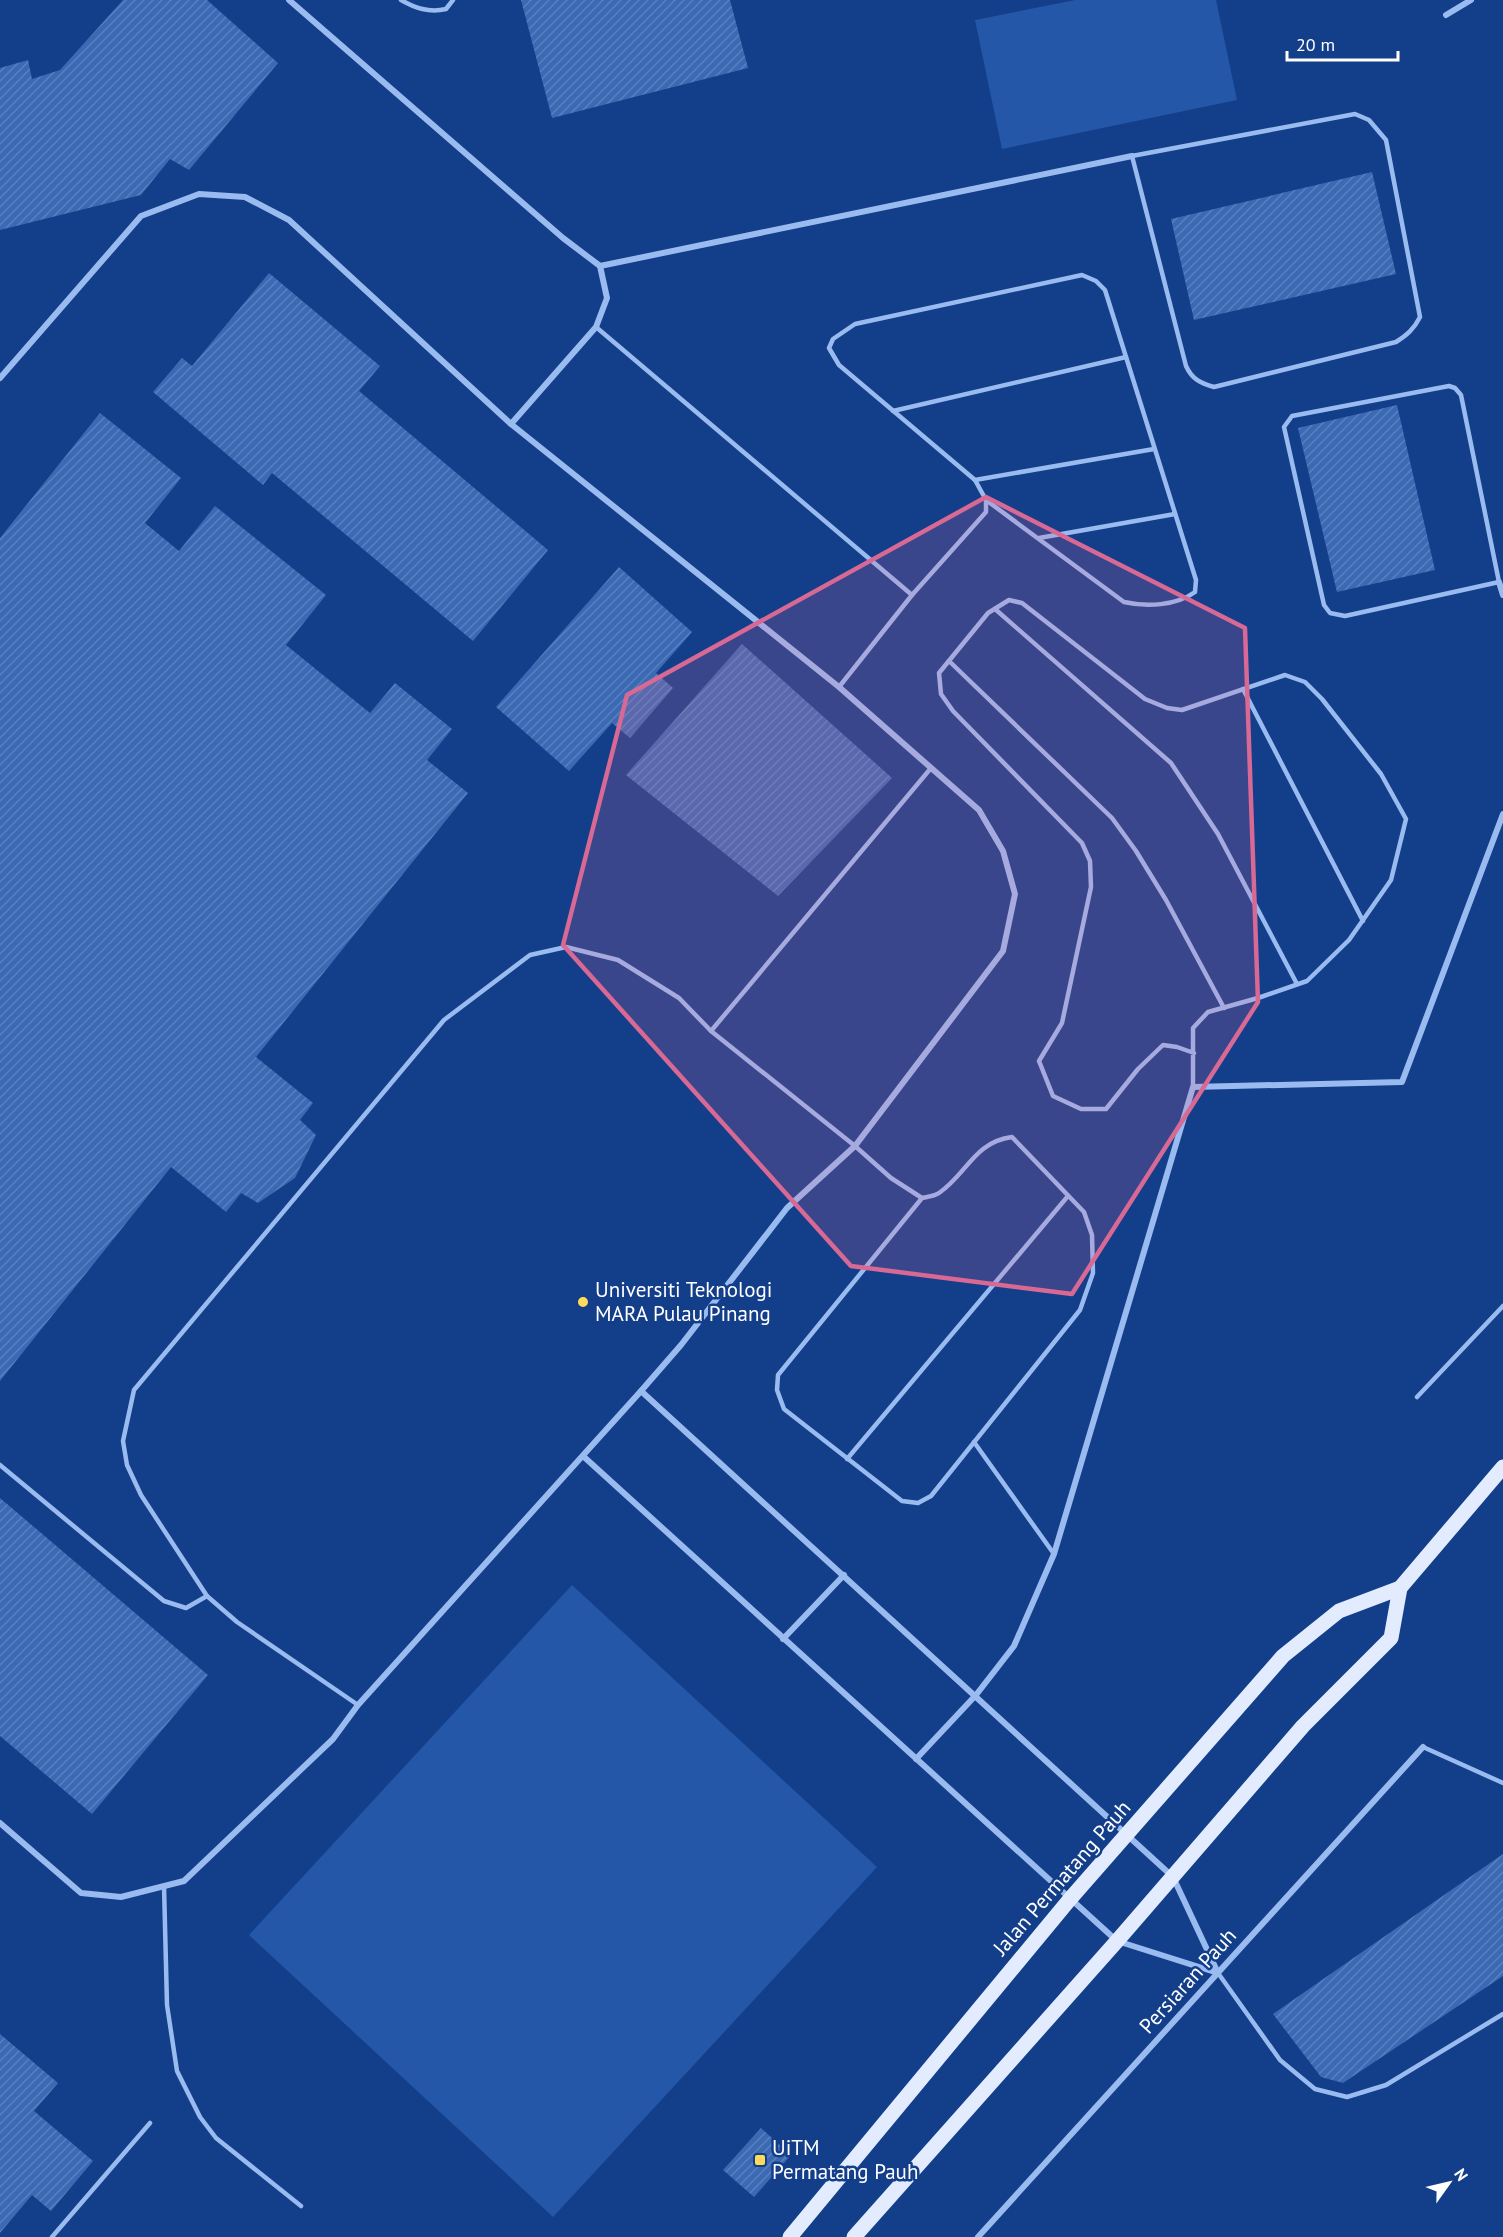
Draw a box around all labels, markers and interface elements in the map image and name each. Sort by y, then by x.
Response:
scale bar [1287,24,1398,62]
text: 20 m [1296,33,1335,56]
place label: Universiti Teknologi MARA Pulau Pinang [595,1276,772,1327]
marker: Universiti Teknologi MARA Pulau Pinang [576,1295,590,1309]
street label: Jalan Permatang Pauh [986,1795,1136,1961]
street label: Persiaran Pauh [1133,1922,1242,2039]
place label: UiTM Permatang Pauh [772,2134,918,2185]
marker: UiTM Permatang Pauh [753,2153,767,2167]
north arrow [1419,2153,1479,2213]
text: N [1450,2165,1473,2185]

